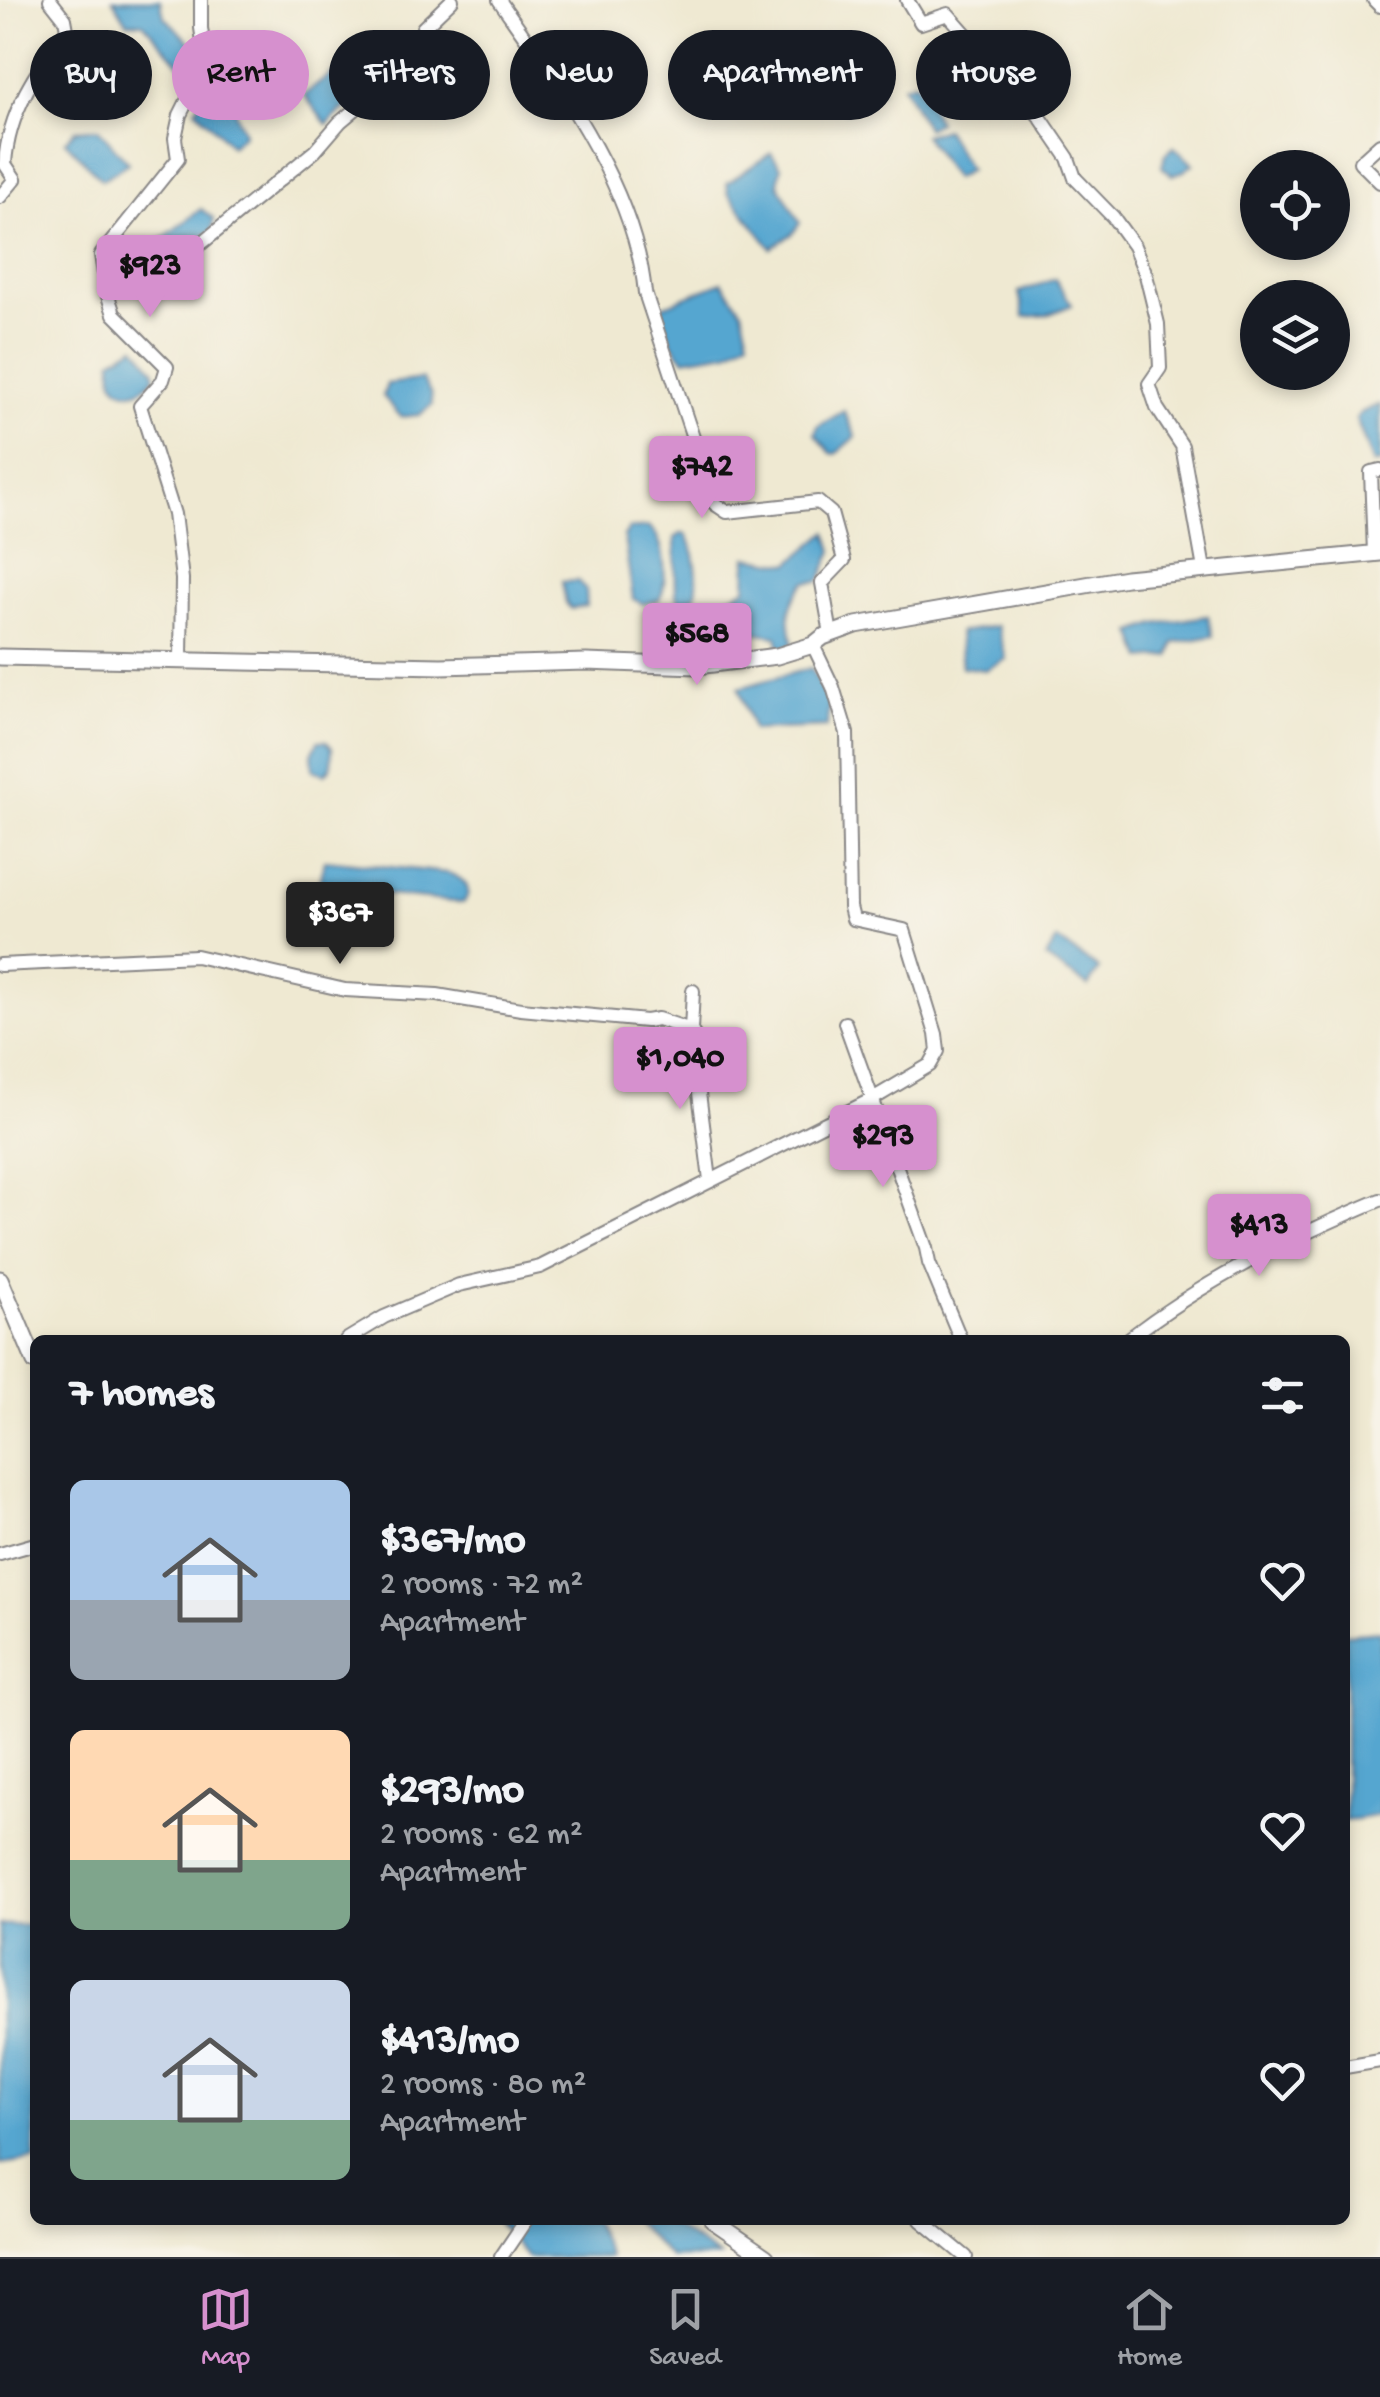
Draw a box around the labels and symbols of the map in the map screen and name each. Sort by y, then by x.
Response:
pin: $923 [91,235,209,320]
pin: $742 [643,436,761,521]
pin: $568 [638,603,756,688]
pin: $367 [281,882,399,967]
pin: $1,040 [599,1027,761,1112]
pin: $293 [824,1105,942,1190]
pin: $413 [1200,1194,1318,1279]

